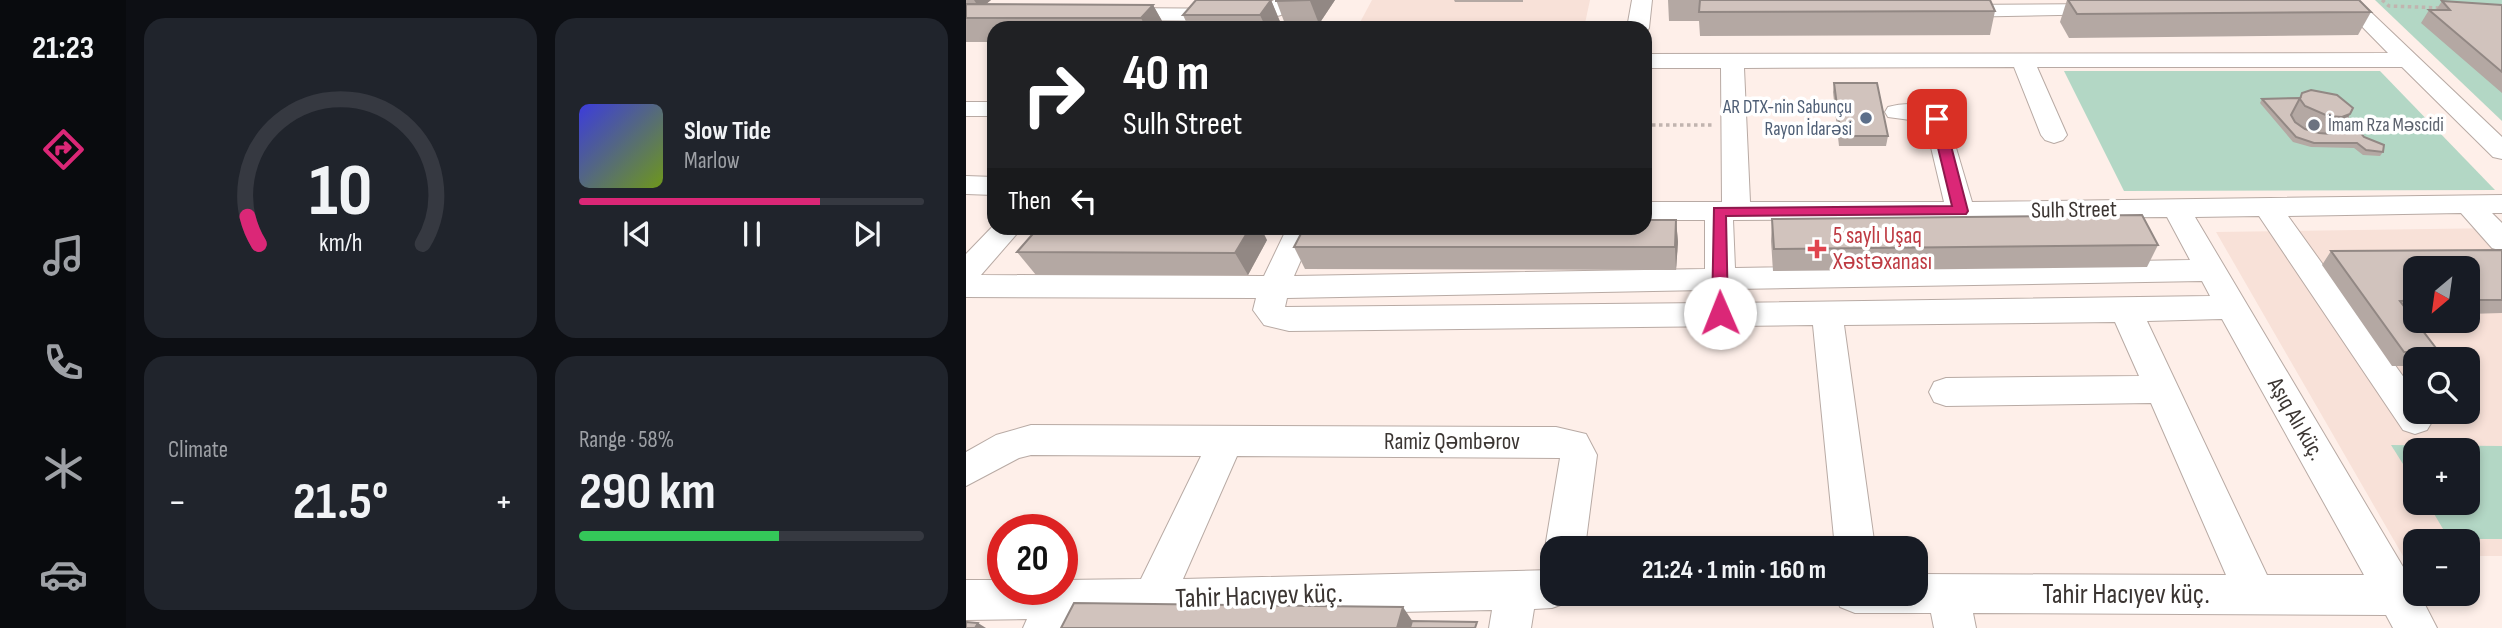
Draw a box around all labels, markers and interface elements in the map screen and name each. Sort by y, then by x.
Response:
text: 21:23 [32,29,94,68]
text: 40 m [1123,45,1209,104]
icon: right [1008,49,1099,140]
pin [1907,89,1967,149]
place label: AR DTX-nin Sabunçu Rayon İdarəsi [1722,96,1852,141]
icon: arrive [1918,100,1956,138]
text: Sulh Street [1123,105,1242,144]
marker: AR DTX-nin Sabunçu Rayon İdarəsi [1858,110,1874,126]
place label: İmam Rza Məscidi [2328,114,2444,137]
text: Slow Tide [684,116,771,147]
marker: İmam Rza Məscidi [2306,117,2322,133]
icon: directions [39,125,88,174]
text: Marlow [684,147,740,175]
text: 10 [309,149,372,237]
icon: left [1065,182,1103,220]
text: Then [1008,186,1051,217]
street label: Sulh Street [2031,195,2117,225]
icon: previous [618,215,656,253]
icon: pause [733,215,771,253]
icon: next [848,215,886,253]
place label: 5 saylı Uşaq Xəstəxanası [1832,222,1932,276]
text: km/h [319,228,362,259]
icon: music [39,231,88,280]
marker: 5 saylı Uşaq Xəstəxanası [1807,239,1827,259]
north arrow [2403,256,2480,332]
map controls [2403,256,2480,606]
position arrow [1683,276,1757,350]
icon: phone [39,338,88,387]
button: search [2403,347,2480,424]
street label: Aşıq Alı küç. [2261,372,2331,465]
text: Range · 58% [579,426,674,454]
street label: Ramiz Qəmbərov [1384,428,1520,456]
text: Climate [168,436,228,464]
button: + [2403,438,2480,515]
icon: climate [39,444,88,493]
text: 290 km [579,461,716,524]
text: 21.5° [293,471,388,534]
text: − [168,480,187,525]
text: + [494,480,513,525]
speed limit sign: 20 [987,514,1078,605]
button: − [2403,529,2480,606]
icon: car [39,550,88,599]
text: 21:24 · 1 min · 160 m [1642,555,1826,586]
street label: Tahir Hacıyev küç. [1175,577,1343,615]
street label: Tahir Hacıyev küç. [2042,578,2210,611]

